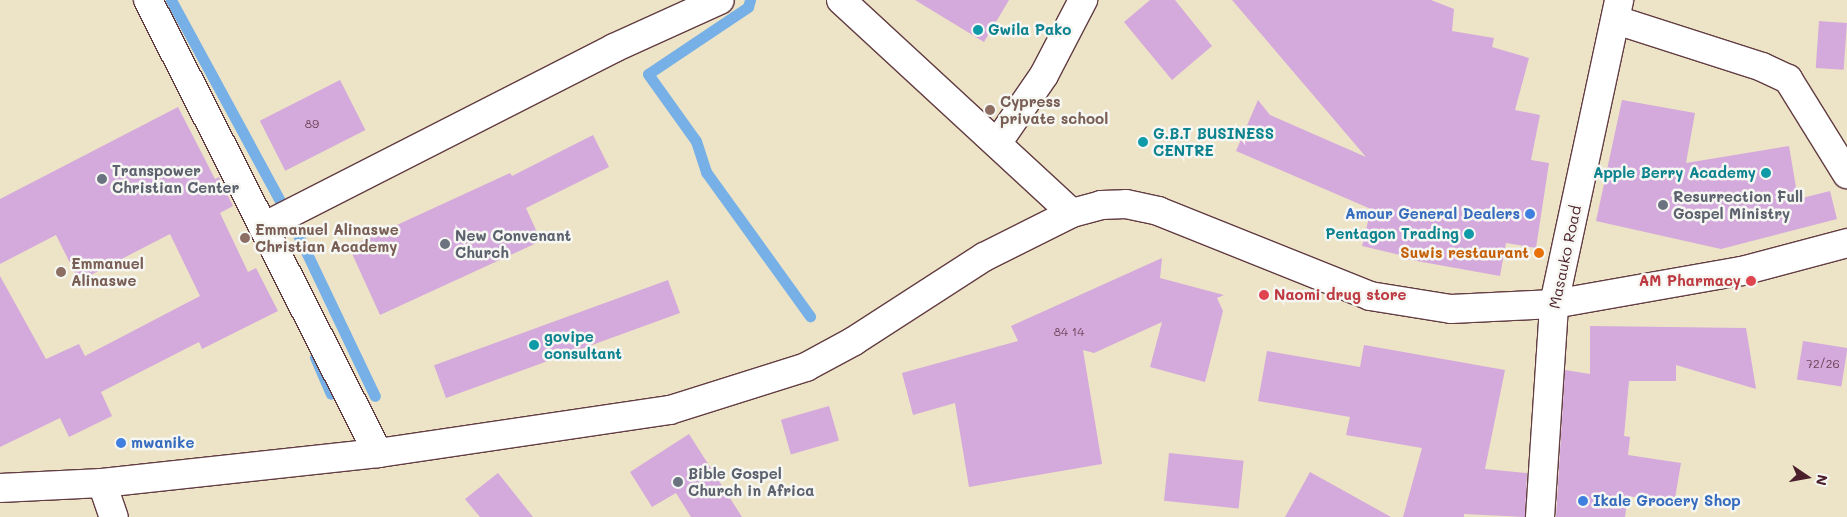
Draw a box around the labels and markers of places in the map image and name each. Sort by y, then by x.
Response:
place label: Gwila Pako [988,21,1071,39]
marker: Gwila Pako [972,24,984,36]
place label: Cypress private school [1000,92,1108,127]
marker: Cypress private school [984,104,996,116]
place label: G.B.T BUSINESS CENTRE [1153,124,1274,159]
marker: G.B.T BUSINESS CENTRE [1137,136,1149,148]
place label: Transpower Christian Center [112,161,239,196]
place label: Apple Berry Academy [1593,164,1756,182]
marker: Apple Berry Academy [1760,167,1772,179]
marker: Transpower Christian Center [96,173,108,185]
place label: Resurrection Full Gospel Ministry [1673,187,1803,222]
marker: Resurrection Full Gospel Ministry [1657,199,1669,211]
place label: Amour General Dealers [1345,205,1520,223]
marker: Amour General Dealers [1524,208,1536,220]
place label: Emmanuel Alinaswe Christian Academy [255,220,399,255]
place label: Pentagon Trading [1325,225,1459,243]
place label: New Convenant Church [455,226,571,261]
marker: Pentagon Trading [1463,228,1475,240]
marker: Emmanuel Alinaswe Christian Academy [239,232,251,244]
marker: New Convenant Church [439,238,451,250]
place label: Suwis restaurant [1400,244,1529,262]
marker: Suwis restaurant [1533,247,1545,259]
place label: Emmanuel Alinaswe [71,254,144,289]
marker: Emmanuel Alinaswe [55,266,67,278]
place label: AM Pharmacy [1639,272,1741,290]
marker: AM Pharmacy [1745,275,1757,287]
place label: Naomi drug store [1274,286,1406,304]
marker: Naomi drug store [1258,289,1270,301]
place label: govipe consultant [544,327,622,362]
marker: govipe consultant [528,339,540,351]
place label: mwanike [131,434,194,452]
marker: mwanike [115,437,127,449]
place label: Bible Gospel Church in Africa [688,464,814,499]
marker: Bible Gospel Church in Africa [672,476,684,488]
place label: Ikale Grocery Shop [1593,492,1741,510]
marker: Ikale Grocery Shop [1577,495,1589,507]

